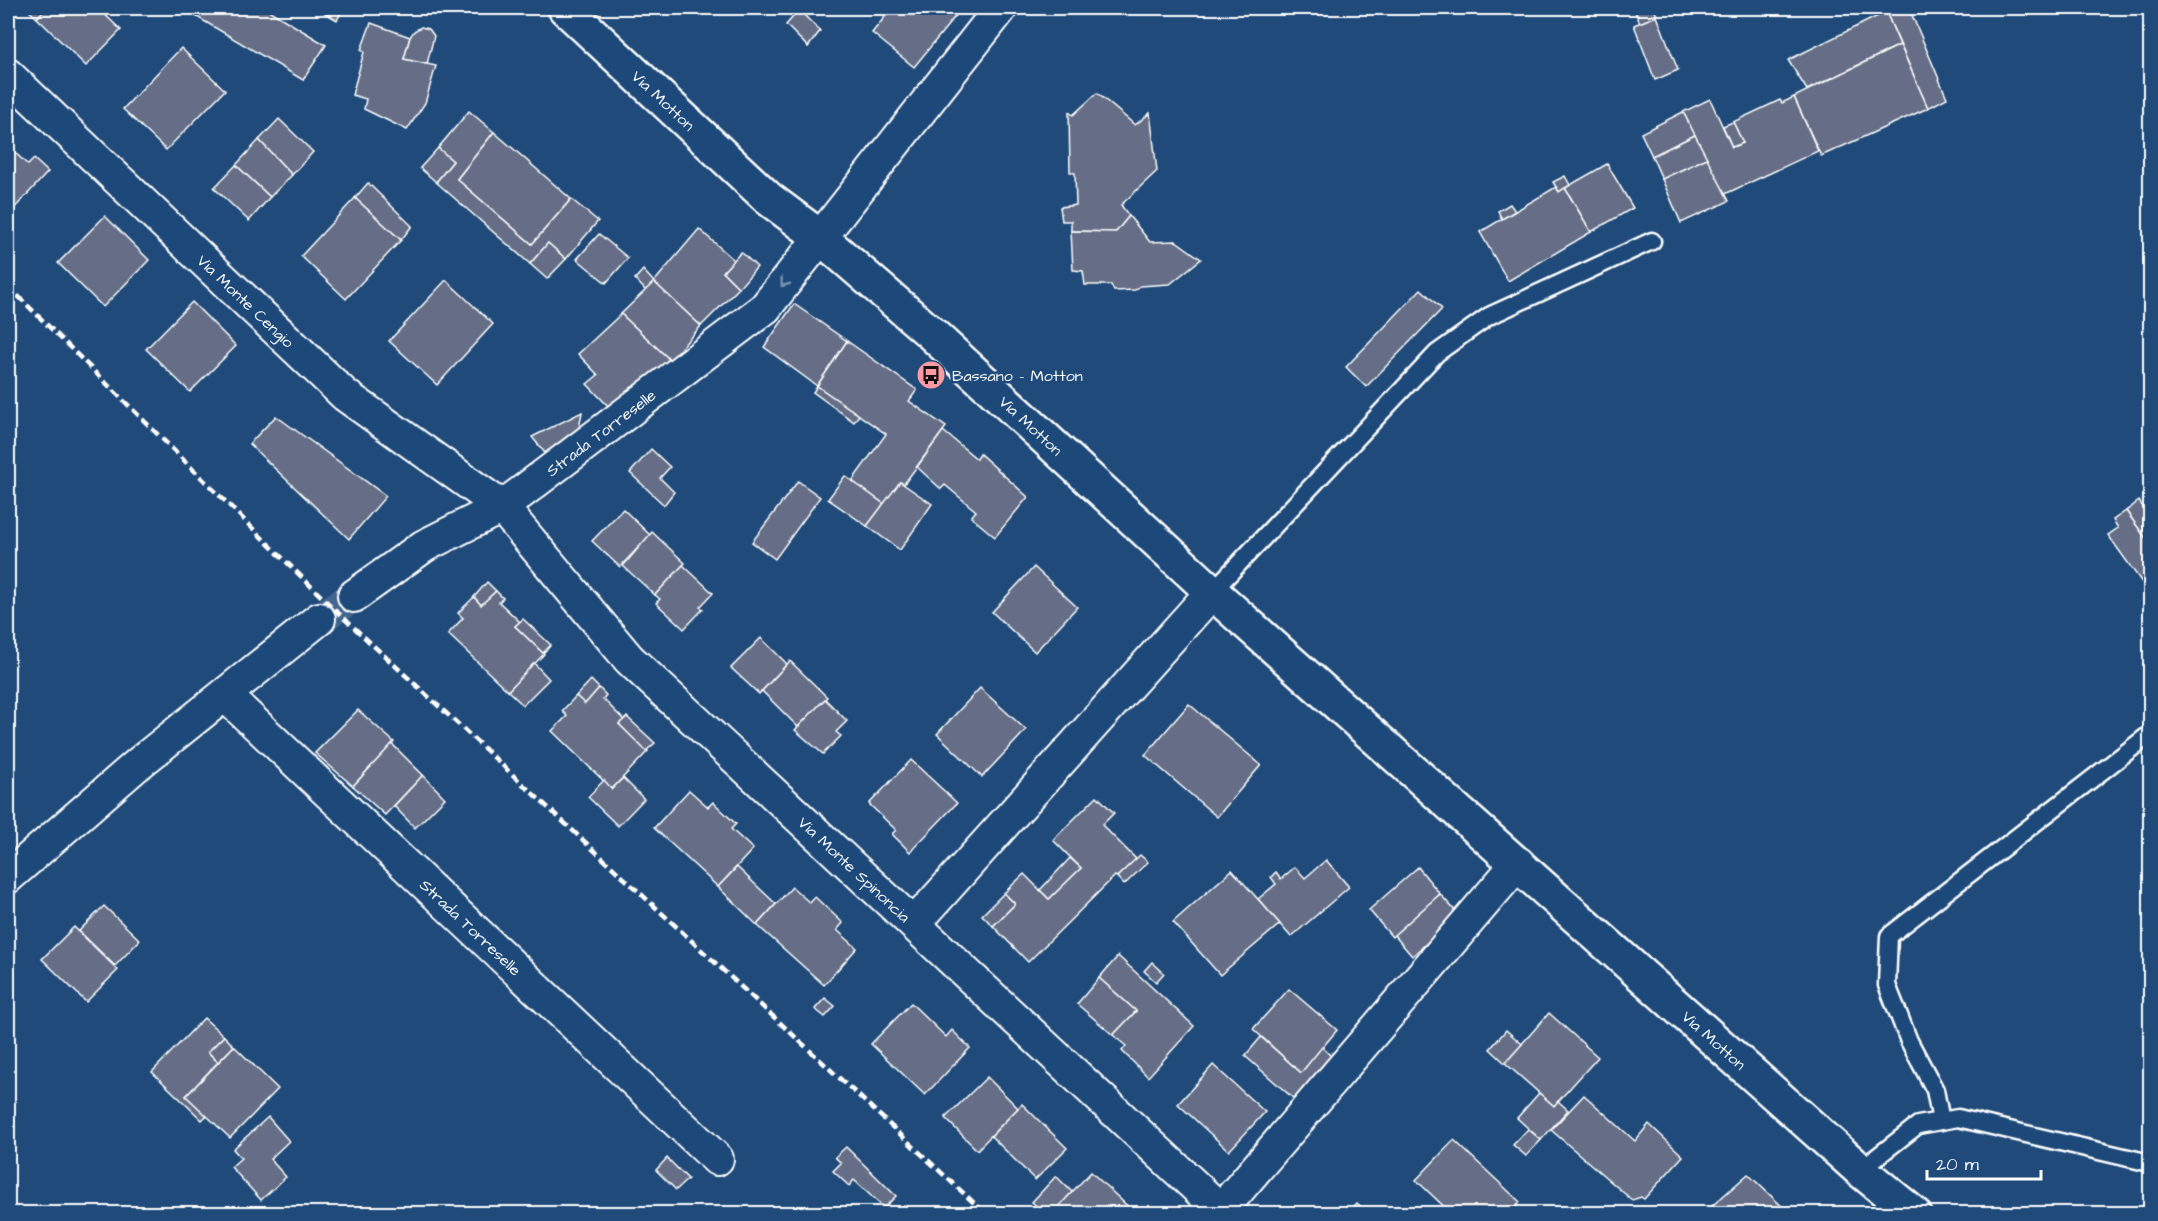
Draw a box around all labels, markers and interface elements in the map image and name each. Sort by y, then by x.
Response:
street label: Via Motton [626,66,699,136]
street label: Via Monte Cengio [192,250,299,353]
one-way arrow [781,277,792,288]
bus stop icon: Bassano - Motton [915,359,947,391]
place label: Bassano - Motton [952,365,1083,387]
street label: Strada Torreselle [542,384,661,482]
street label: Via Motton [994,391,1067,461]
street label: Via Monte Spinoncia [793,812,915,928]
street label: Strada Torreselle [415,874,526,981]
street label: Via Motton [1677,1006,1750,1075]
scale bar [1927,1143,2041,1181]
text: 20 m [1936,1152,1979,1177]

